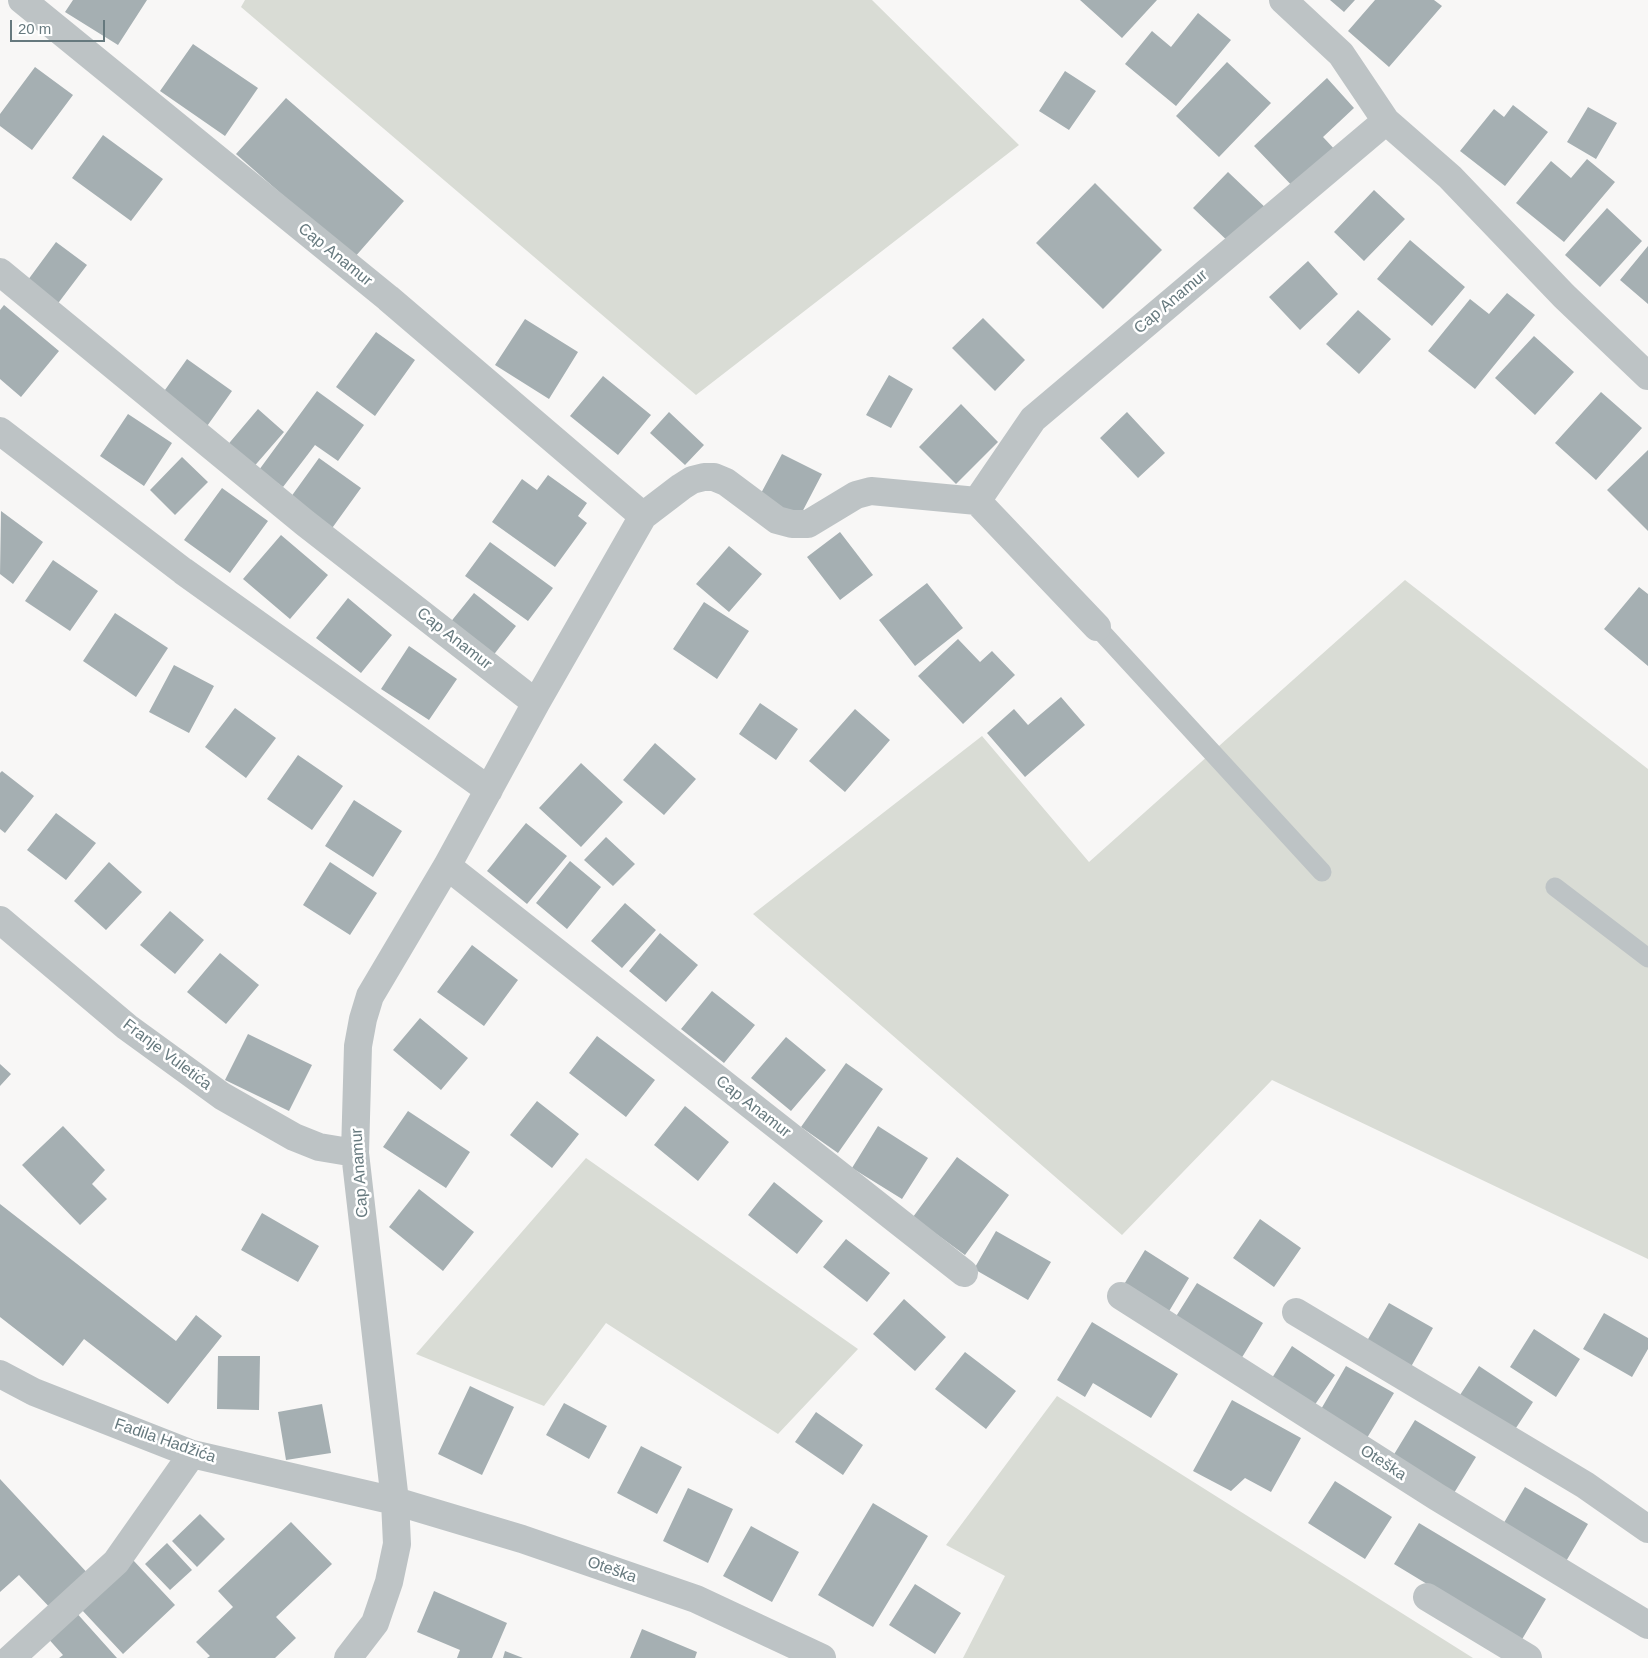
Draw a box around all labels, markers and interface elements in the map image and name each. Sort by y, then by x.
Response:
scale bar [12,10,108,42]
text: 20 m [18,20,51,37]
street label: Cap Anamur [294,219,376,291]
street label: Cap Anamur [1130,266,1212,338]
street label: Cap Anamur [413,604,495,674]
street label: Franje Vuletića [119,1015,215,1095]
street label: Cap Anamur [712,1072,794,1142]
street label: Cap Anamur [347,1128,373,1218]
street label: Fadila Hadžića [112,1415,218,1467]
street label: Oteška [1357,1441,1409,1485]
street label: Oteška [585,1553,639,1587]

